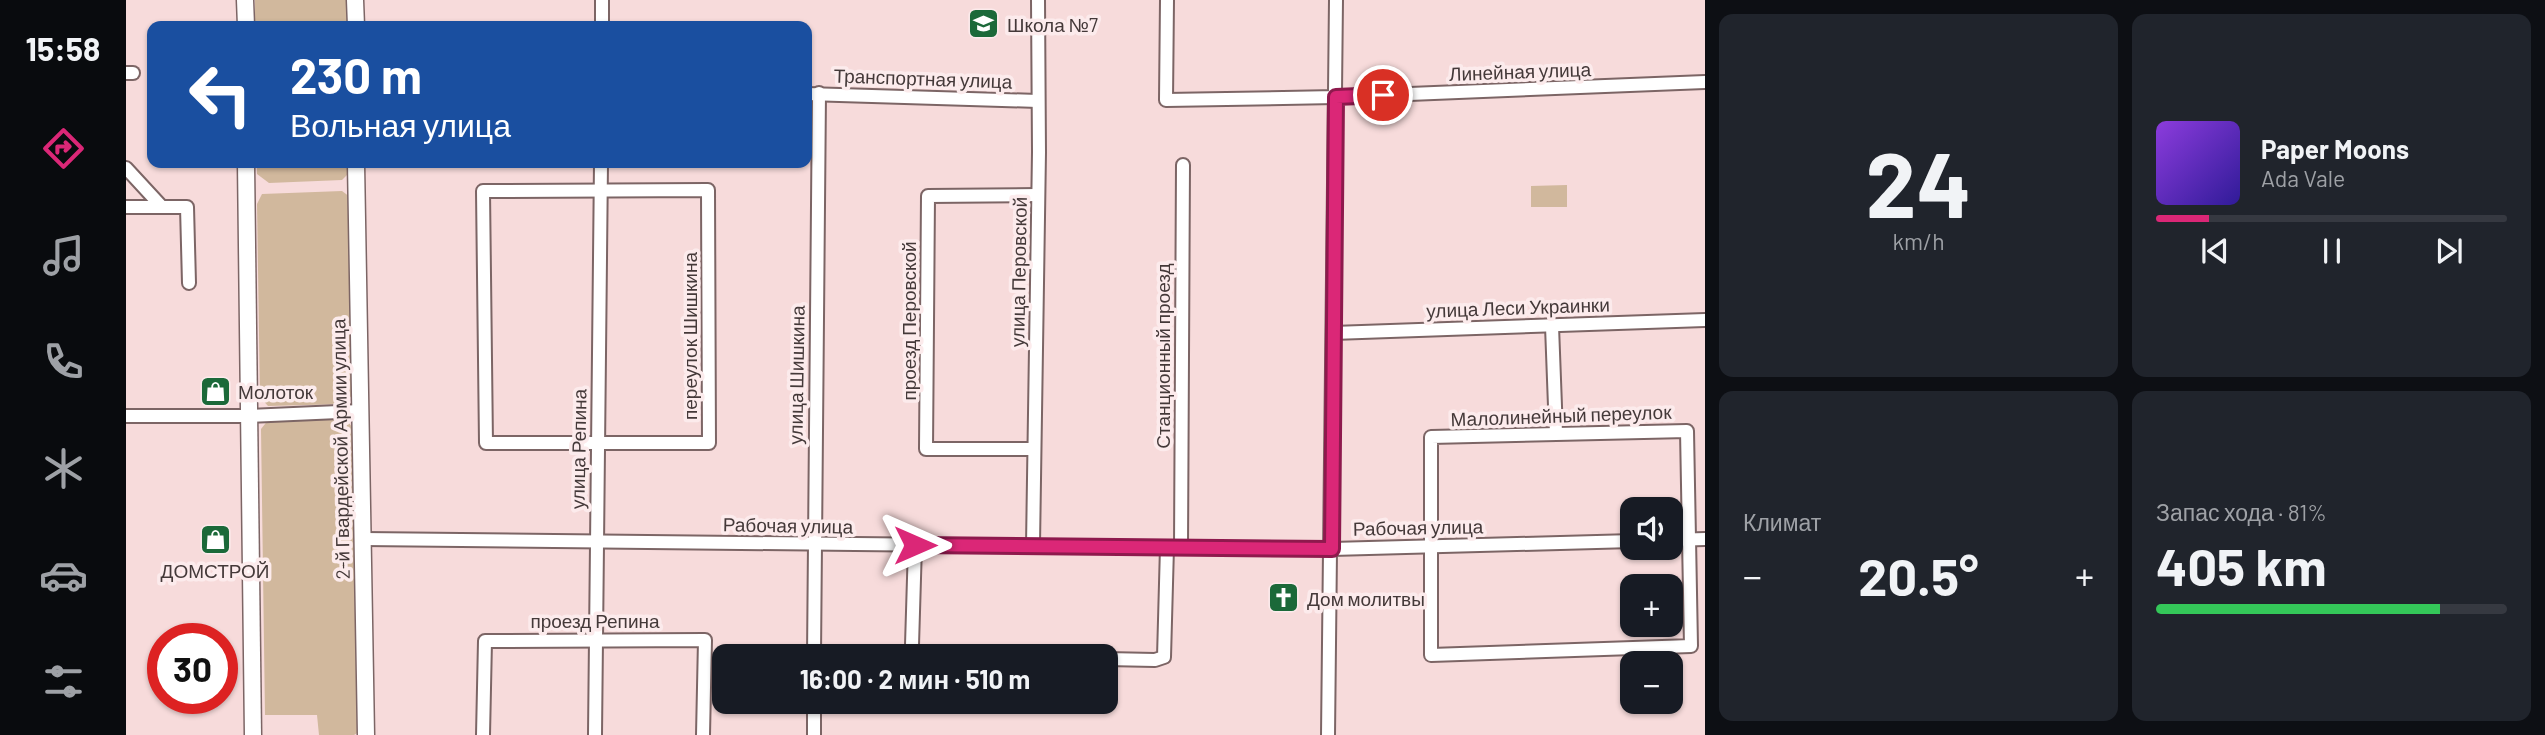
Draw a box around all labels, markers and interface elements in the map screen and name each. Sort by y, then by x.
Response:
school or university icon: Школа №7 [967,7,1001,41]
place label: Школа №7 [1007,13,1098,36]
text: 15:58 [26,29,100,67]
text: 230 m [290,45,422,104]
icon: left [175,49,266,140]
street label: Линейная улица [1449,57,1592,85]
street label: Транспортная улица [833,63,1013,93]
pin [1353,65,1413,125]
icon: arrive [1364,76,1402,114]
text: Вольная улица [290,105,511,143]
icon: directions [39,124,88,173]
text: 24 [1865,127,1972,236]
text: Paper Moons [2261,133,2409,164]
text: Ada Vale [2261,164,2345,192]
street label: улица Перовской [1005,197,1031,347]
text: km/h [1892,227,1945,255]
icon: music [39,231,88,280]
icon: previous [2196,232,2234,270]
icon: pause [2313,232,2351,270]
icon: next [2430,232,2468,270]
street label: проезд Перовской [897,241,920,401]
street label: переулок Шишкина [678,252,701,420]
street label: Станционный проезд [1151,263,1174,449]
street label: улица Леси Украинки [1426,292,1610,322]
street label: улица Шишкина [783,305,809,445]
street label: 2-й Гвардейской Армии улица [326,318,354,580]
icon: phone [39,337,88,386]
shop icon: Молоток [198,374,232,408]
place label: Молоток [238,380,314,403]
street label: улица Репина [565,388,591,509]
street label: Малолинейный переулок [1450,400,1673,430]
icon: climate [39,444,88,493]
map controls [1620,497,1683,714]
button: sound [1620,497,1683,560]
text: Запас хода · 81% [2156,498,2327,526]
position arrow [878,508,952,582]
text: Климат [1743,508,1821,536]
street label: Рабочая улица [723,512,854,538]
street label: Рабочая улица [1353,514,1484,540]
shop icon: ДОМСТРОЙ [198,522,232,556]
text: 405 km [2156,534,2327,596]
text: 20.5° [1858,544,1979,606]
icon: car [39,551,88,600]
text: − [1743,552,1762,598]
text: + [2075,552,2094,598]
place label: ДОМСТРОЙ [161,559,269,582]
button: + [1620,574,1683,637]
church icon: Дом молитвы [1267,581,1301,615]
place label: Дом молитвы [1307,587,1425,610]
street label: проезд Репина [530,609,660,632]
speed limit sign: 30 [147,623,238,714]
button: − [1620,651,1683,714]
icon: filters [39,657,88,706]
text: 16:00 · 2 мин · 510 m [800,663,1030,694]

